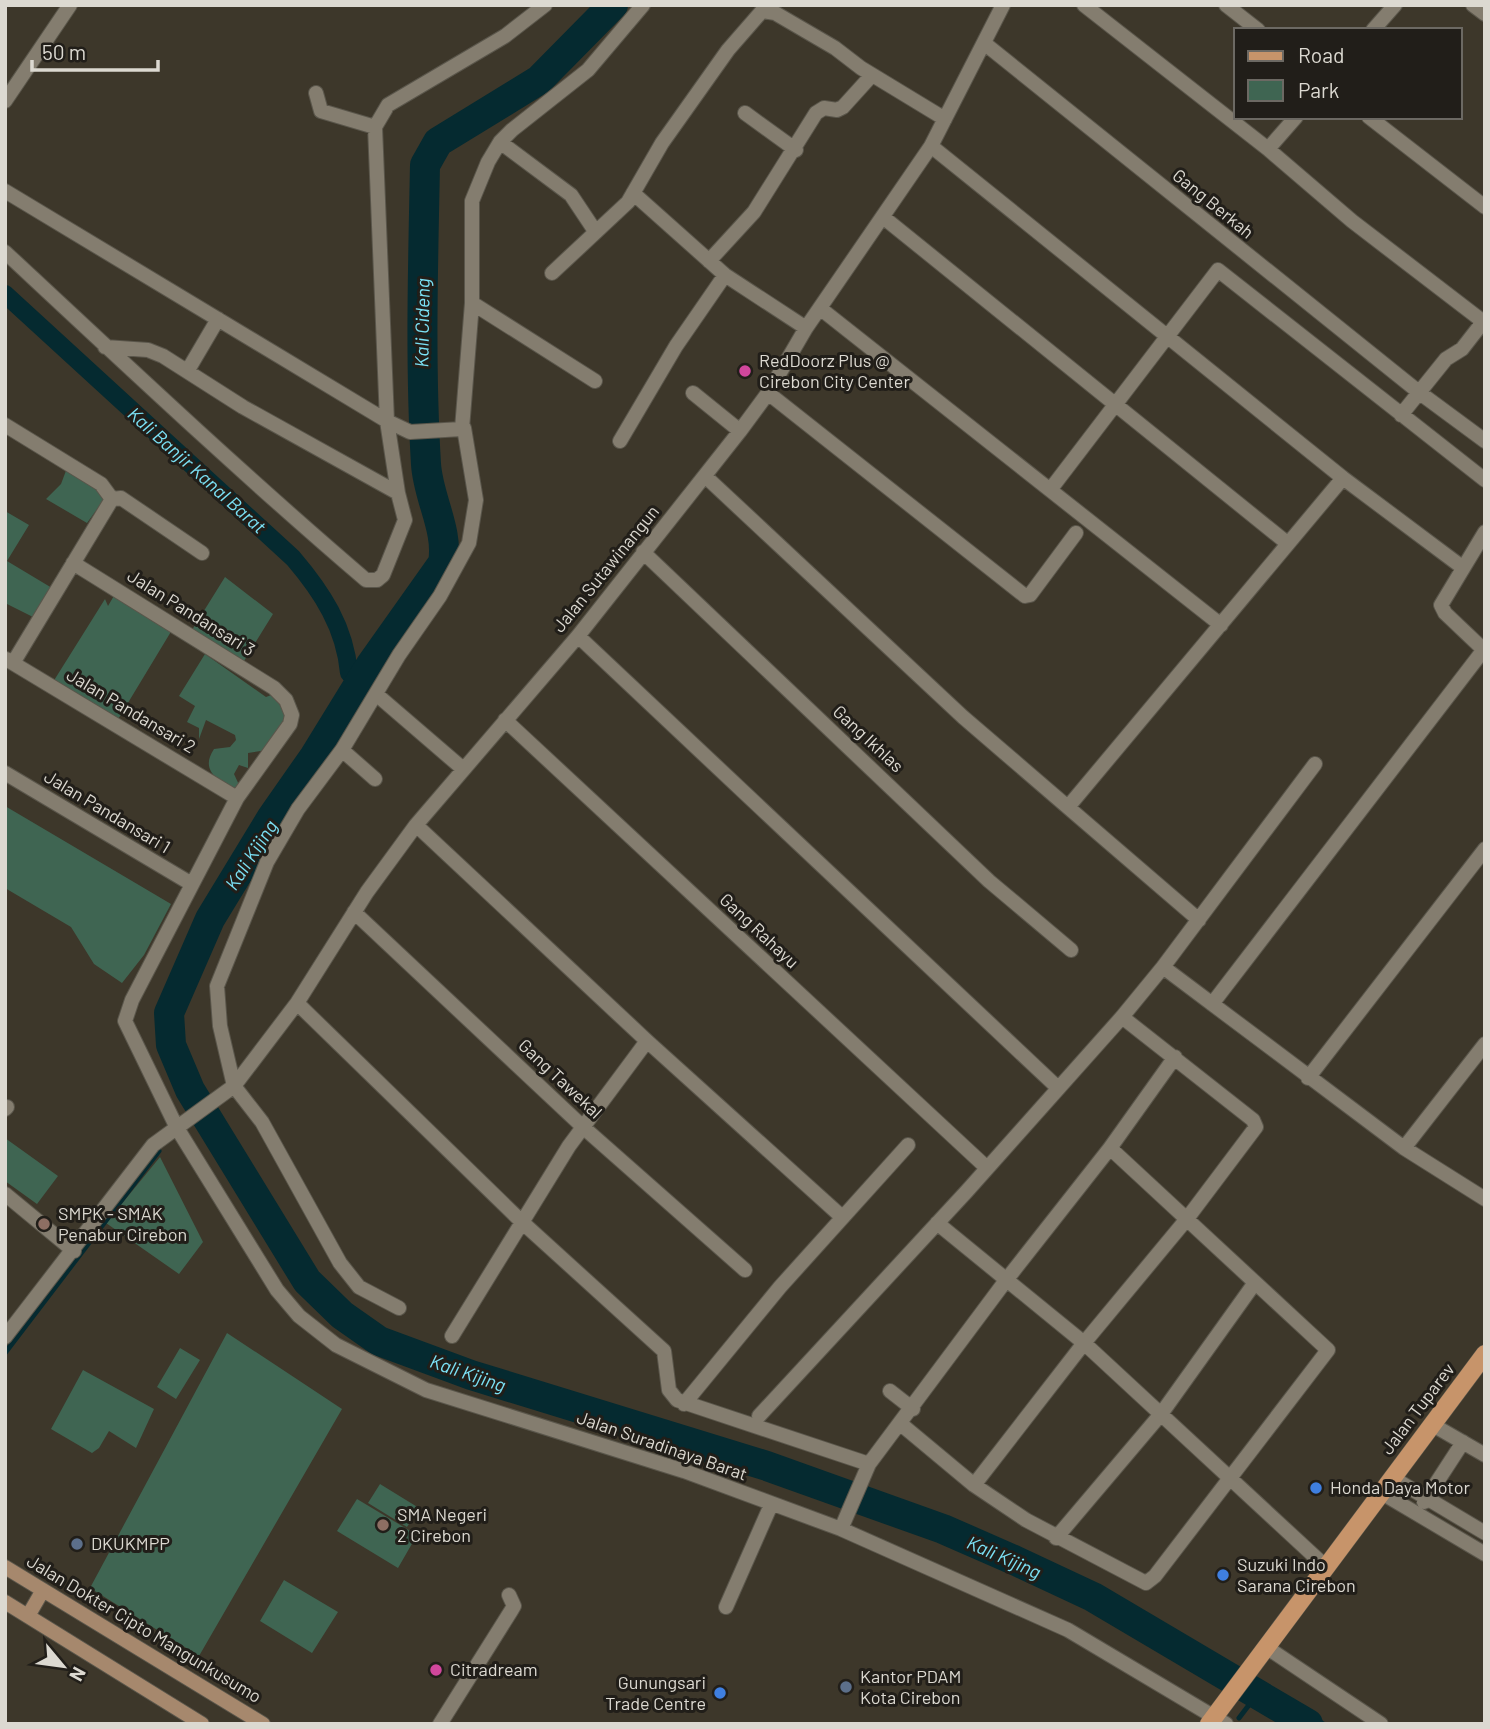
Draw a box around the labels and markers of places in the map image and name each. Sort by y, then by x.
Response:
place label: RedDoorz Plus @ Cirebon City Center [759,349,910,392]
marker: RedDoorz Plus @ Cirebon City Center [737,363,753,379]
place label: SMPK - SMAK Penabur Cirebon [58,1202,187,1245]
marker: SMPK - SMAK Penabur Cirebon [36,1216,52,1232]
place label: Honda Daya Motor [1330,1476,1470,1498]
marker: Honda Daya Motor [1308,1480,1324,1496]
place label: SMA Negeri 2 Cirebon [397,1503,487,1546]
marker: SMA Negeri 2 Cirebon [375,1517,391,1533]
place label: DKUKMPP [91,1532,170,1554]
marker: DKUKMPP [69,1536,85,1552]
place label: Suzuki Indo Sarana Cirebon [1237,1553,1356,1596]
marker: Suzuki Indo Sarana Cirebon [1215,1567,1231,1583]
place label: Citradream [450,1658,538,1680]
marker: Citradream [428,1662,444,1678]
place label: Kantor PDAM Kota Cirebon [860,1665,961,1708]
place label: Gunungsari Trade Centre [605,1671,706,1714]
marker: Kantor PDAM Kota Cirebon [838,1679,854,1695]
marker: Gunungsari Trade Centre [712,1685,728,1701]

